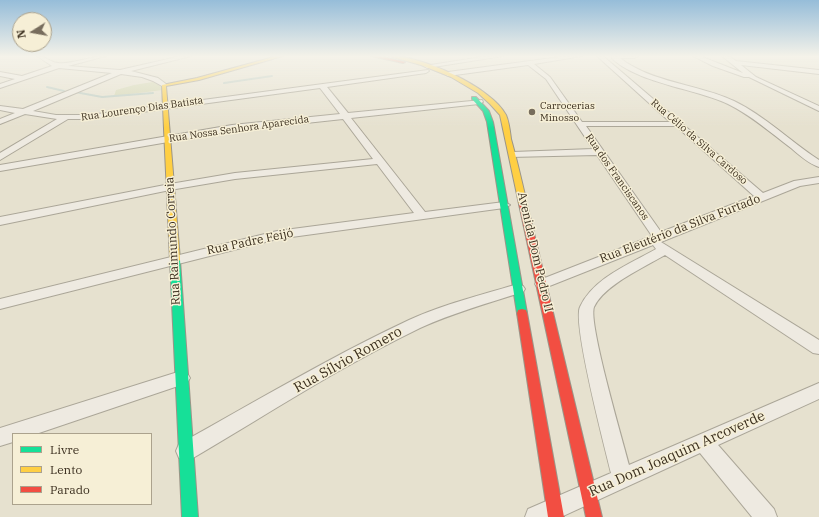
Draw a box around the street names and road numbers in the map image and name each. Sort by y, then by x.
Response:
street label: Rua Lourenço Dias Batista [80,94,204,124]
street label: Rua Célio da Silva Cardoso [648,97,750,187]
street label: Rua Nossa Senhora Aparecida [168,113,310,145]
street label: Rua dos Franciscanos [583,132,651,222]
street label: Rua Raimundo Correia [162,177,184,305]
street label: Avenida Dom Pedro II [514,191,556,313]
street label: Rua Eleutério da Silva Furtado [598,192,762,266]
street label: Rua Padre Feijó [205,226,295,258]
street label: Rua Sílvio Romero [291,323,405,397]
street label: Rua Dom Joaquim Arcoverde [586,407,768,501]

